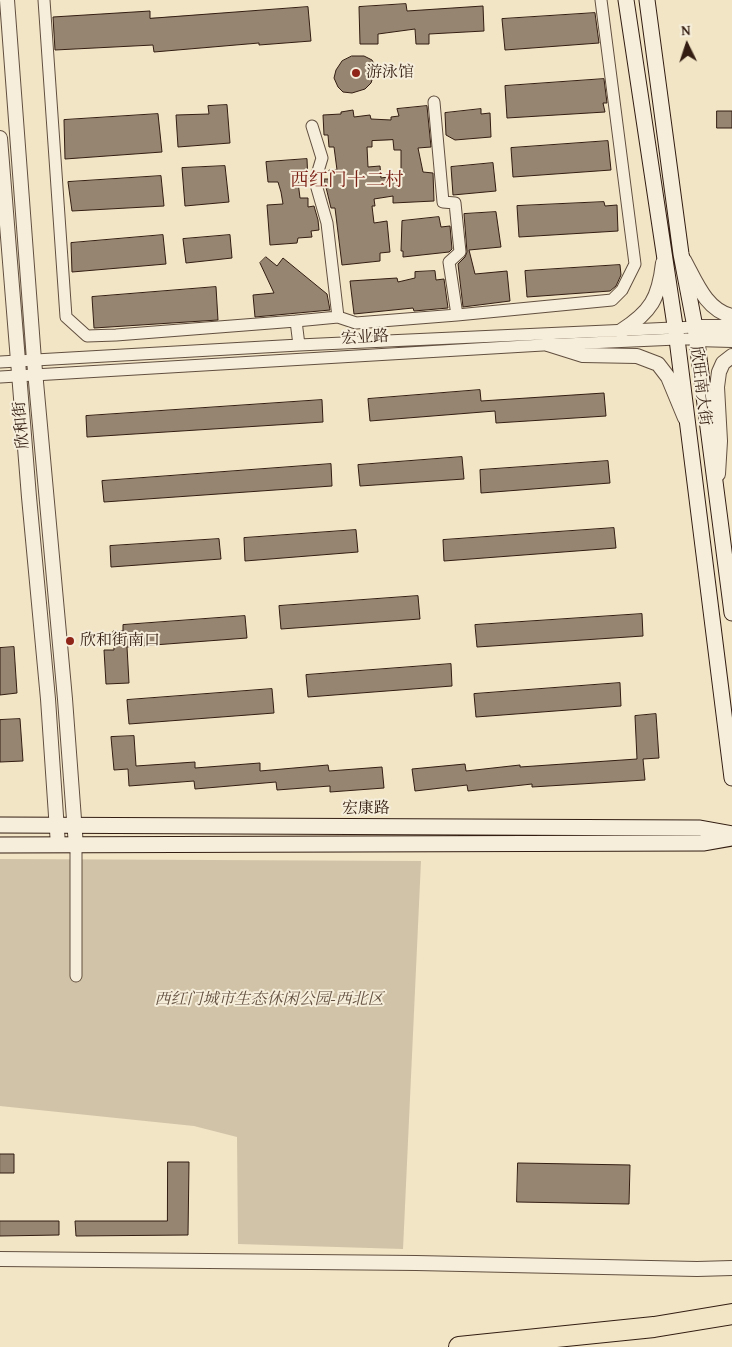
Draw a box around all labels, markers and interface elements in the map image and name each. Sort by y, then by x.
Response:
north arrow [662,20,712,70]
text: N [681,20,691,40]
place label: 游泳馆 [366,63,414,83]
marker: 游泳馆 [350,67,362,79]
district label: 西红门十二村 [290,170,404,192]
street label: 宏业路 [341,327,389,349]
street label: 欣旺南大街 [686,345,714,427]
street label: 欣和街 [10,400,34,450]
place label: 欣和街南口 [80,631,160,651]
marker: 欣和街南口 [64,635,76,647]
street label: 宏康路 [342,799,390,819]
park label: 西红门城市生态休闲公园-西北区 [154,990,384,1010]

